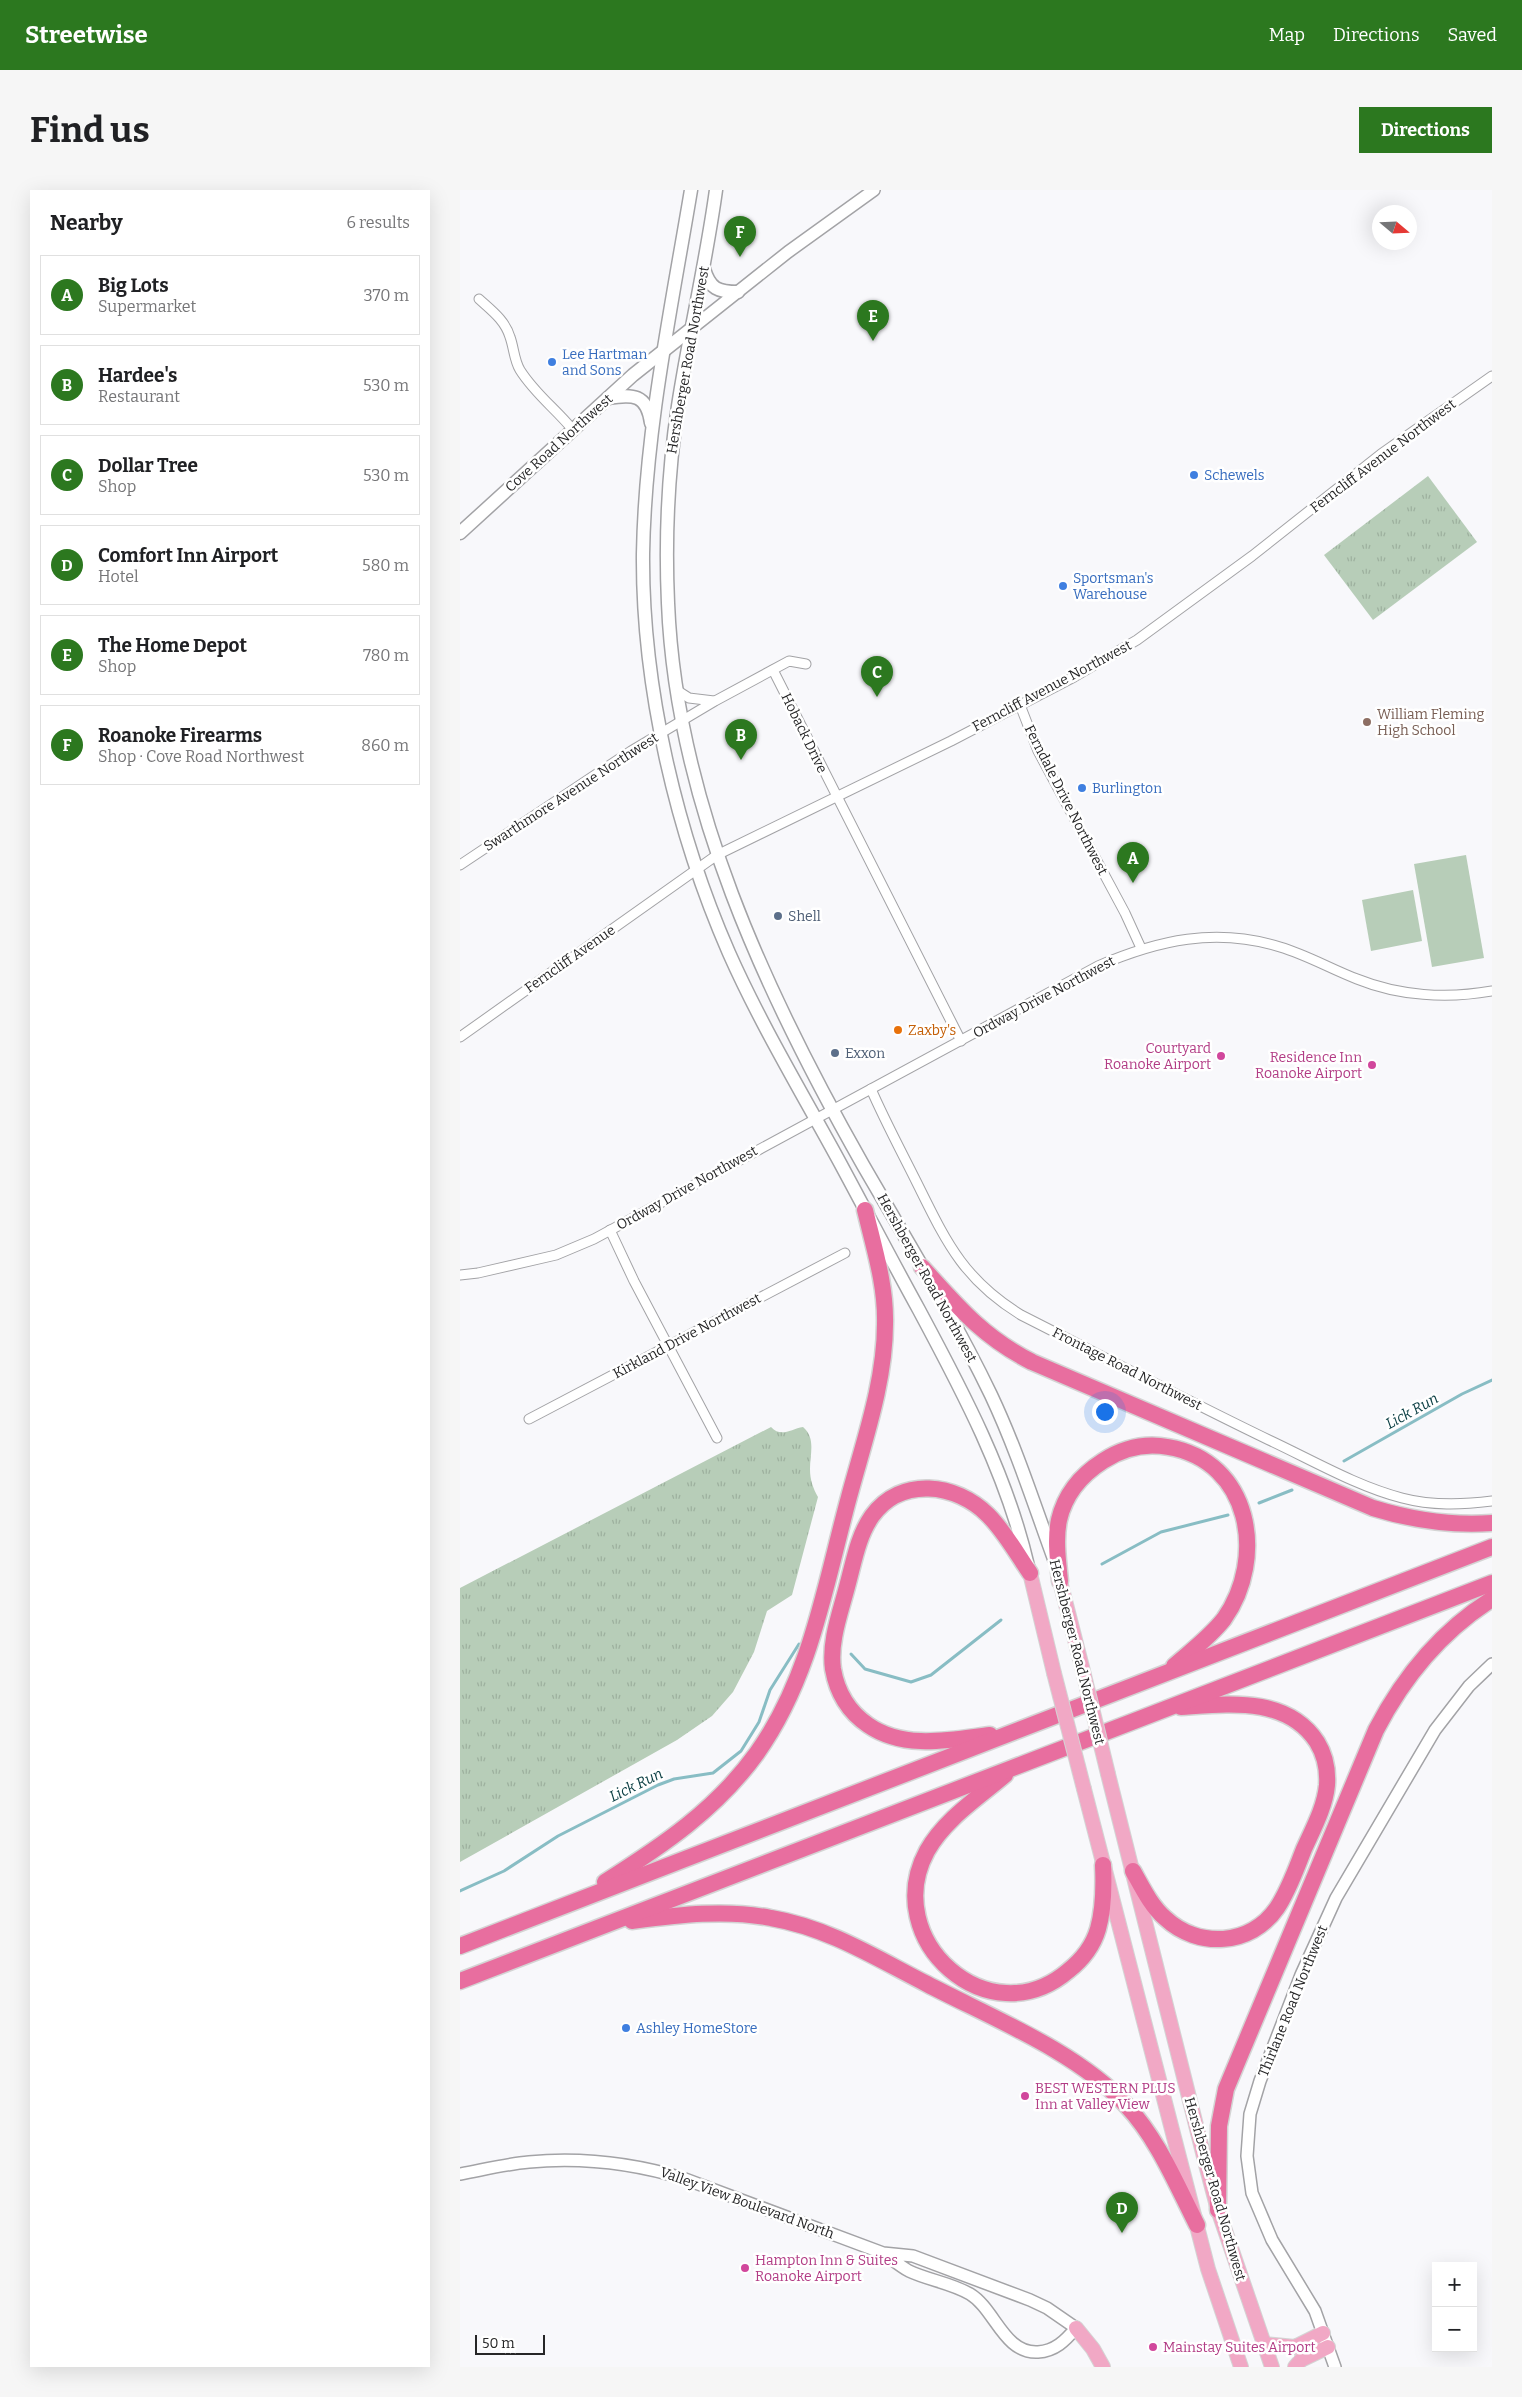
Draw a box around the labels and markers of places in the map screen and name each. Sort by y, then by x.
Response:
pin: F [724,216,756,257]
pin: E [857,300,889,341]
place label: Lee Hartman and Sons [562,346,648,379]
marker: Lee Hartman and Sons [546,356,558,368]
place label: Schewels [1204,467,1265,484]
marker: Schewels [1188,469,1200,481]
place label: Sportsman's Warehouse [1073,570,1154,603]
marker: Sportsman's Warehouse [1057,580,1069,592]
pin: C [861,656,893,697]
place label: William Fleming High School [1377,706,1485,739]
marker: William Fleming High School [1361,716,1373,728]
pin: B [725,719,757,760]
place label: Burlington [1092,780,1162,797]
marker: Burlington [1076,782,1088,794]
pin: A [1117,842,1149,883]
place label: Shell [788,908,821,925]
marker: Shell [772,910,784,922]
place label: Zaxby's [908,1022,956,1039]
marker: Zaxby's [892,1024,904,1036]
place label: Courtyard Roanoke Airport [1104,1040,1211,1073]
place label: Exxon [845,1045,885,1062]
marker: Exxon [829,1047,841,1059]
place label: Residence Inn Roanoke Airport [1255,1049,1362,1082]
marker: Courtyard Roanoke Airport [1215,1050,1227,1062]
marker: Residence Inn Roanoke Airport [1366,1059,1378,1071]
place label: Ashley HomeStore [636,2020,757,2037]
marker: Ashley HomeStore [620,2022,632,2034]
place label: BEST WESTERN PLUS Inn at Valley View [1035,2080,1176,2113]
marker: BEST WESTERN PLUS Inn at Valley View [1019,2090,1031,2102]
pin: D [1106,2192,1138,2233]
place label: Hampton Inn & Suites Roanoke Airport [755,2252,898,2285]
marker: Hampton Inn & Suites Roanoke Airport [739,2262,751,2274]
place label: Mainstay Suites Airport [1163,2339,1316,2356]
marker: Mainstay Suites Airport [1147,2341,1159,2353]

